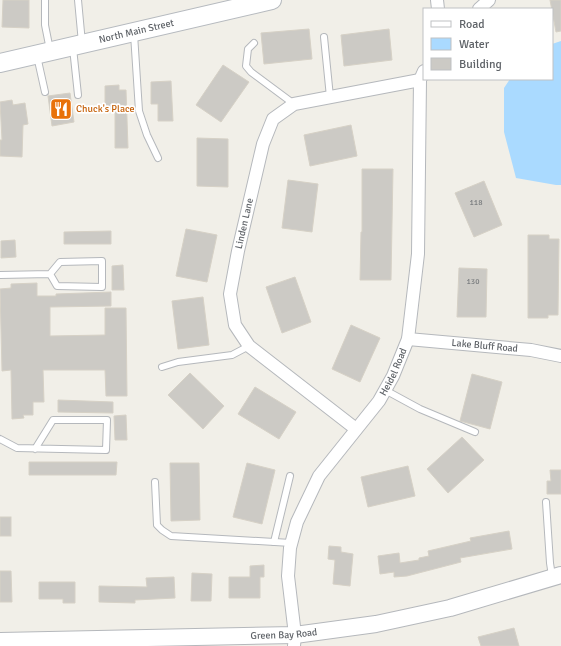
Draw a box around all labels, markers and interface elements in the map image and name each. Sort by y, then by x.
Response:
legend [423,8,553,80]
street label: North Main Street [98,17,176,46]
text: Road [459,17,485,32]
text: Water [459,37,490,52]
text: Building [459,57,502,72]
restaurant icon: Chuck's Place [48,96,74,122]
place label: Chuck's Place [76,103,135,115]
street label: Linden Lane [233,197,256,250]
house number: 118 [470,197,482,207]
house number: 130 [467,276,479,286]
street label: Lake Bluff Road [451,337,518,355]
street label: Heidel Road [377,346,410,398]
street label: Green Bay Road [250,626,318,642]

